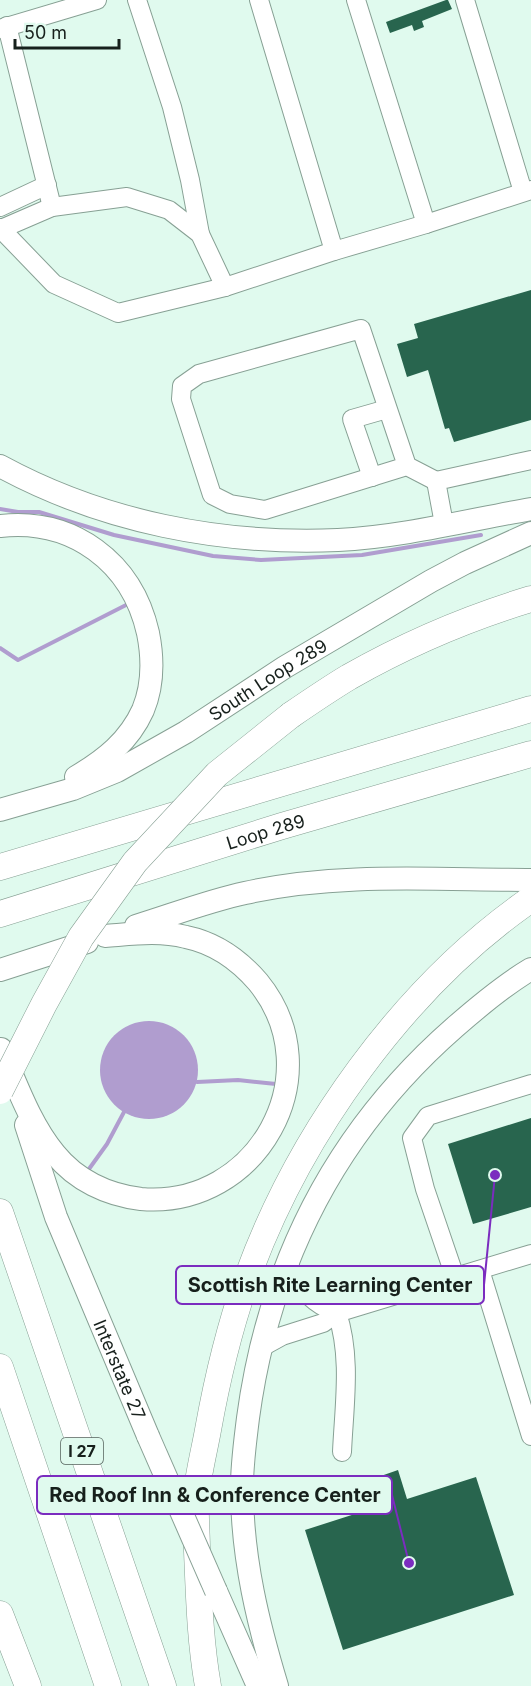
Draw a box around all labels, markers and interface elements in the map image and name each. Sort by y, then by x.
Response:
scale bar [15,12,118,50]
text: 50 m [24,22,67,43]
street label: South Loop 289 [205,634,331,725]
street label: Loop 289 [224,809,307,853]
callout: Scottish Rite Learning Center [176,1266,484,1304]
text: Scottish Rite Learning Center [188,1273,472,1297]
street label: Interstate 27 [90,1316,150,1423]
road number: I 27 [61,1438,103,1464]
callout: Red Roof Inn & Conference Center [37,1476,392,1514]
text: Red Roof Inn & Conference Center [49,1483,381,1507]

